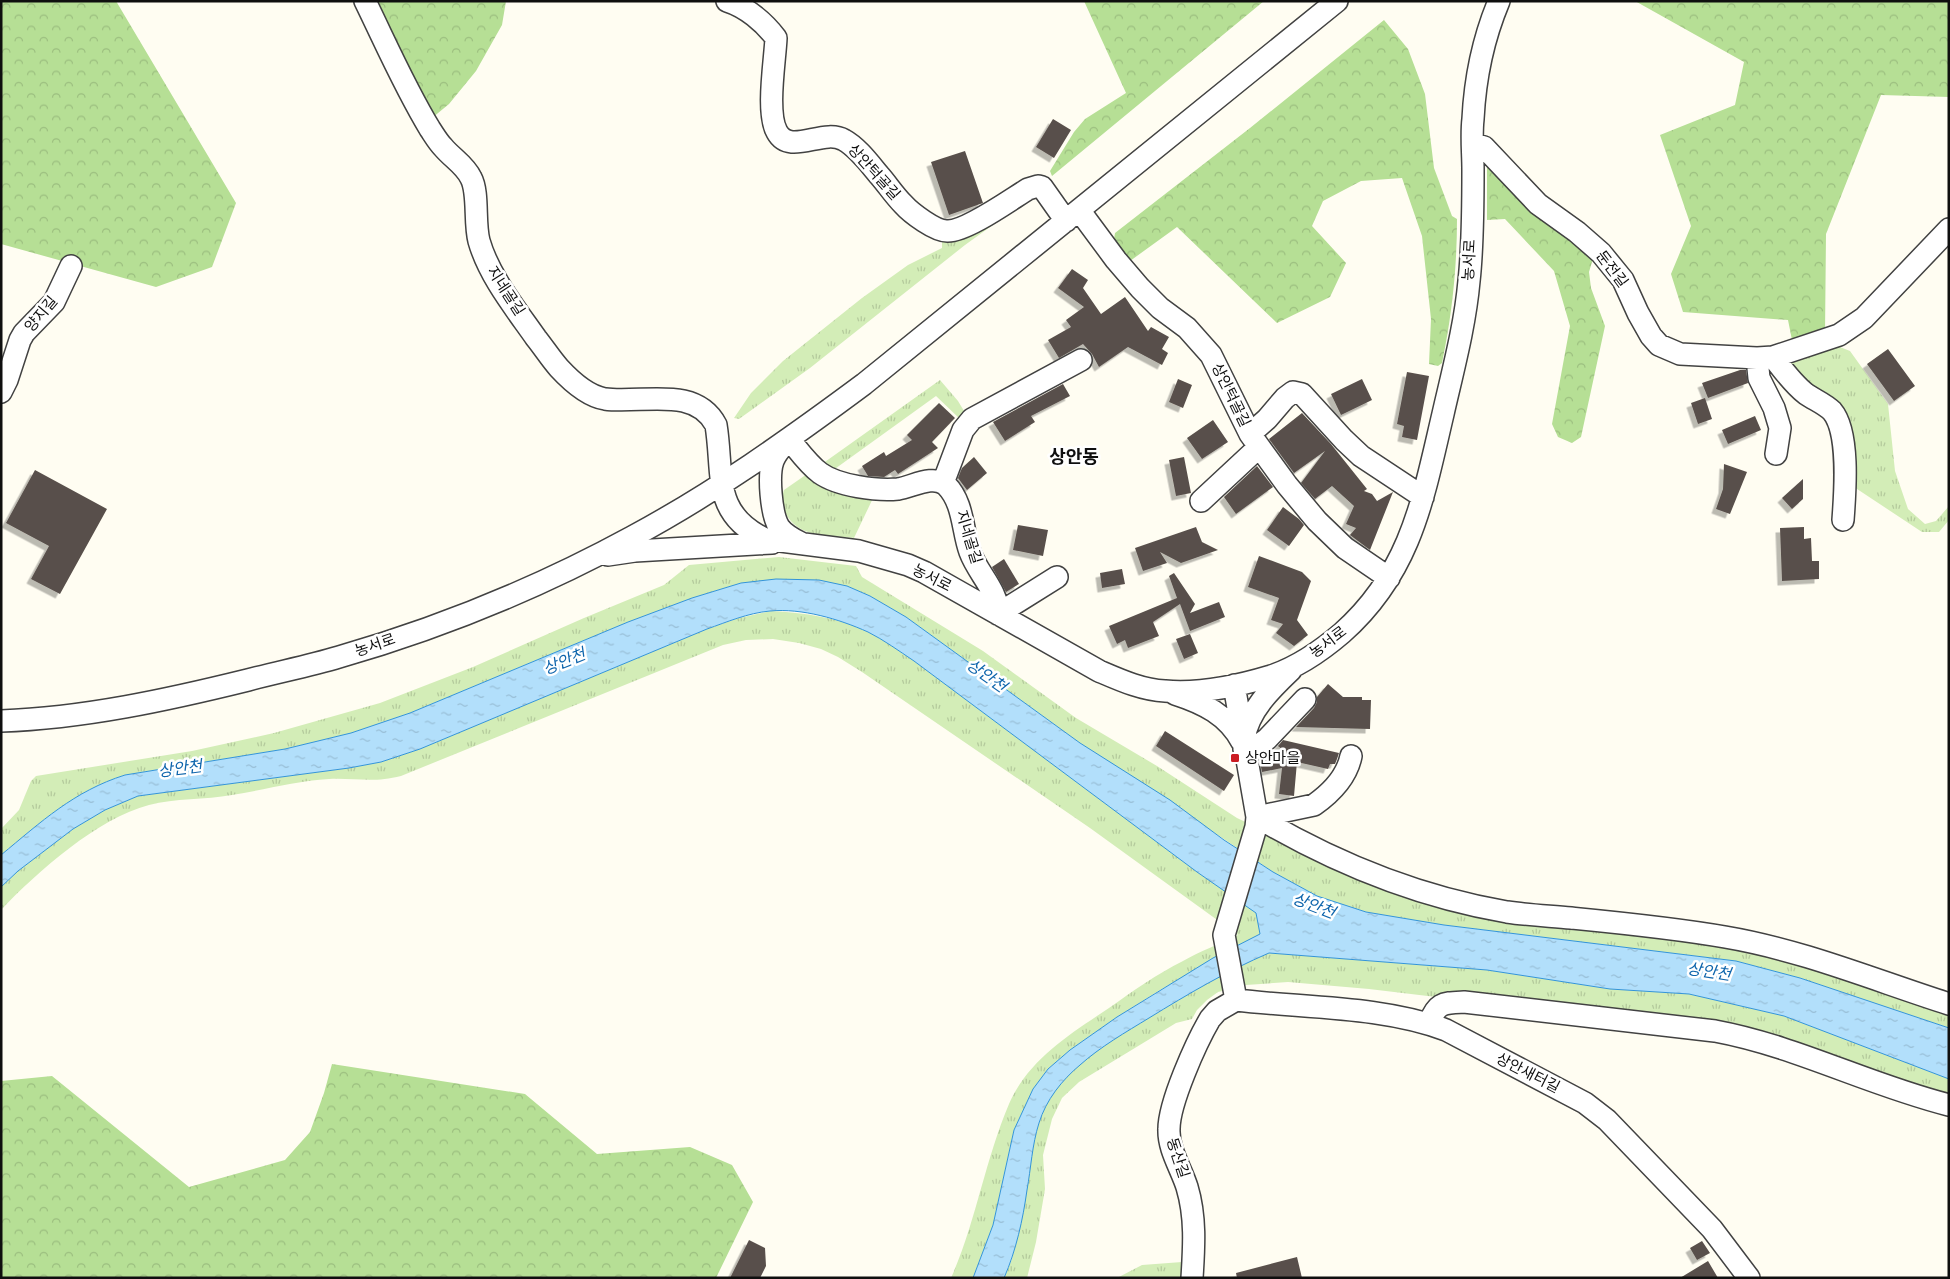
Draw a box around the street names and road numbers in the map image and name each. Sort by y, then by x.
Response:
street label: 상안턱골길 [844,138,906,204]
street label: 농서로 [1456,239,1479,281]
street label: 둔전길 [1592,245,1634,291]
street label: 지네골길 [483,261,531,319]
street label: 양지길 [18,290,61,336]
street label: 상안턱골길 [1208,359,1257,430]
street label: 지네골길 [952,507,989,566]
street label: 농서로 [909,558,956,595]
street label: 농서로 [1304,620,1350,662]
street label: 농서로 [352,627,398,660]
street label: 상안새터길 [1493,1047,1564,1097]
street label: 동산길 [1163,1135,1196,1180]

